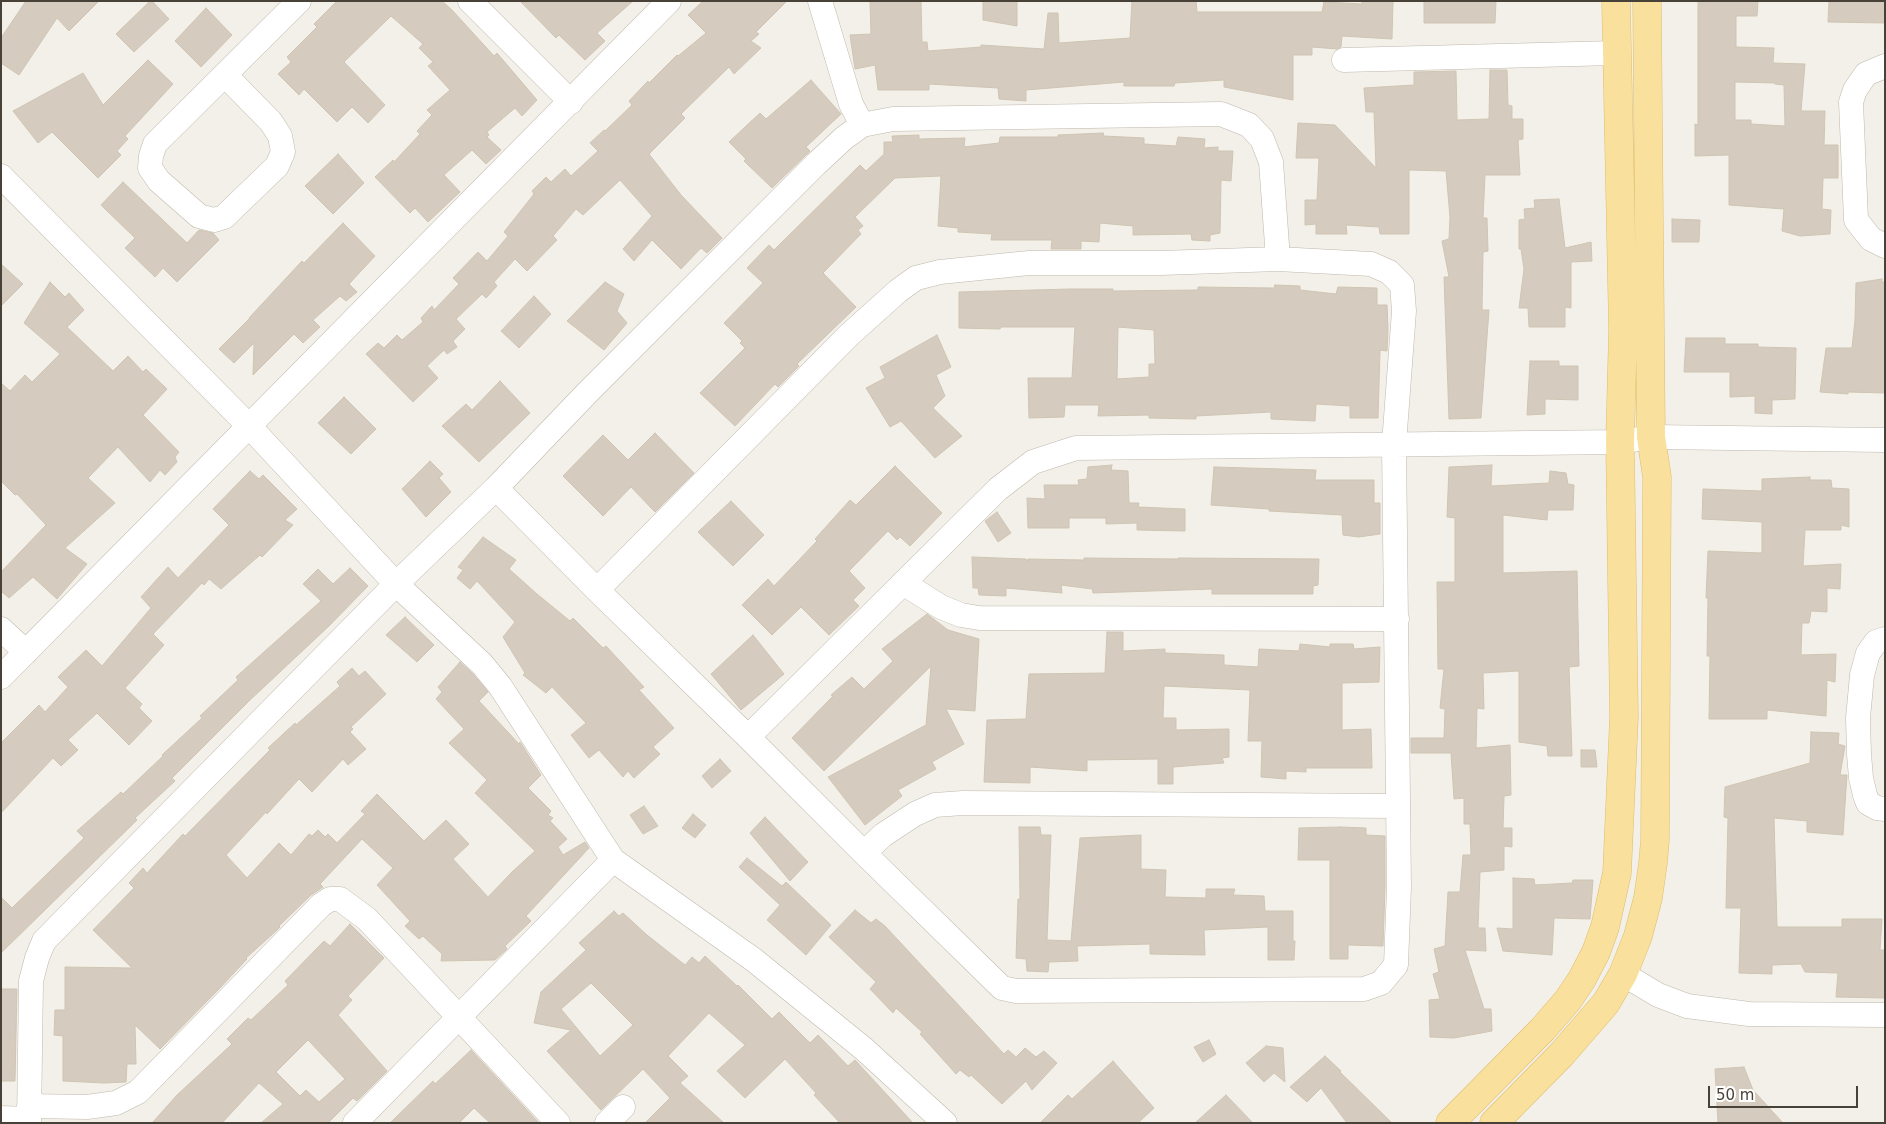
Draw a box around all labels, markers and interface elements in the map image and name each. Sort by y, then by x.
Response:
scale bar [1711,1076,1861,1108]
text: 50 m [1716,1086,1754,1104]

